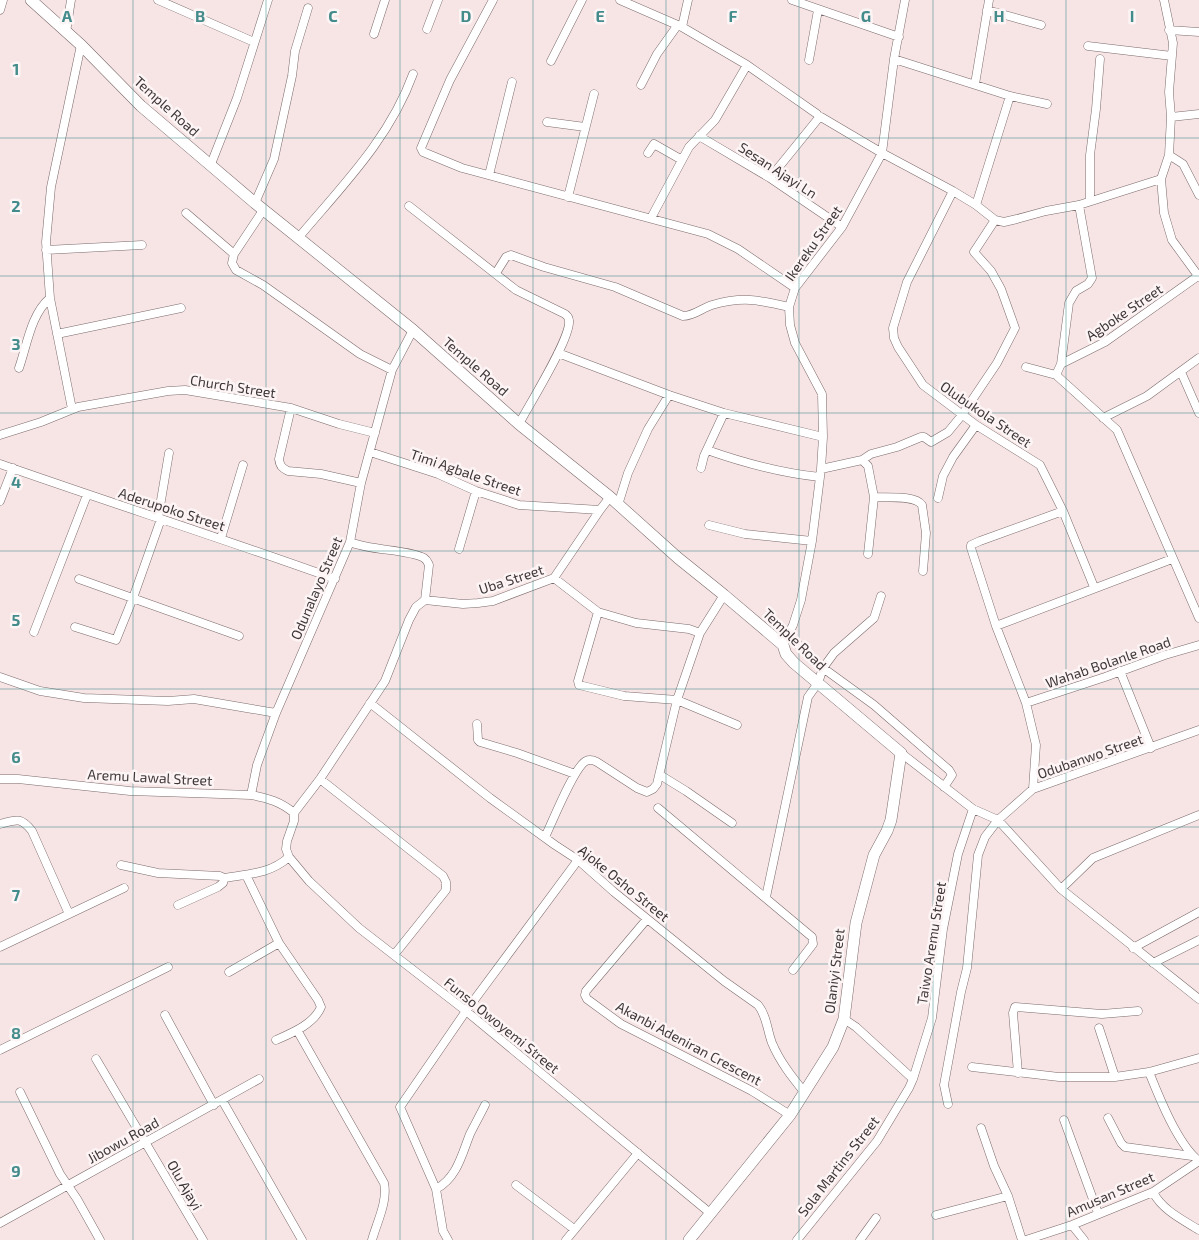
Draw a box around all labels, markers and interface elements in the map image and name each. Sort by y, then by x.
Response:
text: A [62,6,73,25]
text: B [195,6,205,25]
text: C [328,6,338,25]
text: D [461,6,472,25]
text: E [595,6,605,25]
text: F [729,6,738,25]
text: G [861,6,871,25]
text: H [993,6,1005,25]
text: I [1130,6,1134,25]
text: 1 [13,59,19,78]
street label: Temple Road [131,72,203,140]
street label: Sesan Ajayi Ln [735,138,821,202]
text: 2 [11,196,21,215]
street label: Ikereku Street [781,202,845,284]
street label: Agboke Street [1082,280,1166,344]
street label: Temple Road [440,333,512,399]
text: 3 [11,334,21,353]
street label: Church Street [189,371,277,401]
street label: Olubukola Street [937,377,1035,451]
street label: Timi Agbale Street [408,445,524,499]
text: 4 [11,472,21,491]
street label: Aderupoko Street [117,484,227,534]
street label: Odunalayo Street [287,534,345,642]
street label: Uba Street [476,561,546,597]
street label: Temple Road [760,605,830,673]
text: 5 [12,610,21,629]
street label: Wahab Bolanle Road [1043,633,1173,691]
street label: Odubanwo Street [1035,730,1145,782]
text: 6 [11,747,21,766]
street label: Aremu Lawal Street [87,765,213,789]
street label: Ajoke Osho Street [575,841,673,925]
street label: Taiwo Aremu Street [913,880,949,1006]
text: 7 [12,885,21,904]
street label: Olaniyi Street [820,927,848,1015]
street label: Funso Owoyemi Street [441,973,563,1077]
street label: Akanbi Adeniran Crescent [613,997,765,1089]
text: 8 [11,1023,21,1042]
street label: Jibowu Road [84,1113,162,1167]
street label: Sola Martins Street [794,1113,882,1219]
street label: Olu Ajayi [164,1157,206,1213]
text: 9 [11,1161,21,1180]
street label: Amusan Street [1063,1168,1157,1220]

